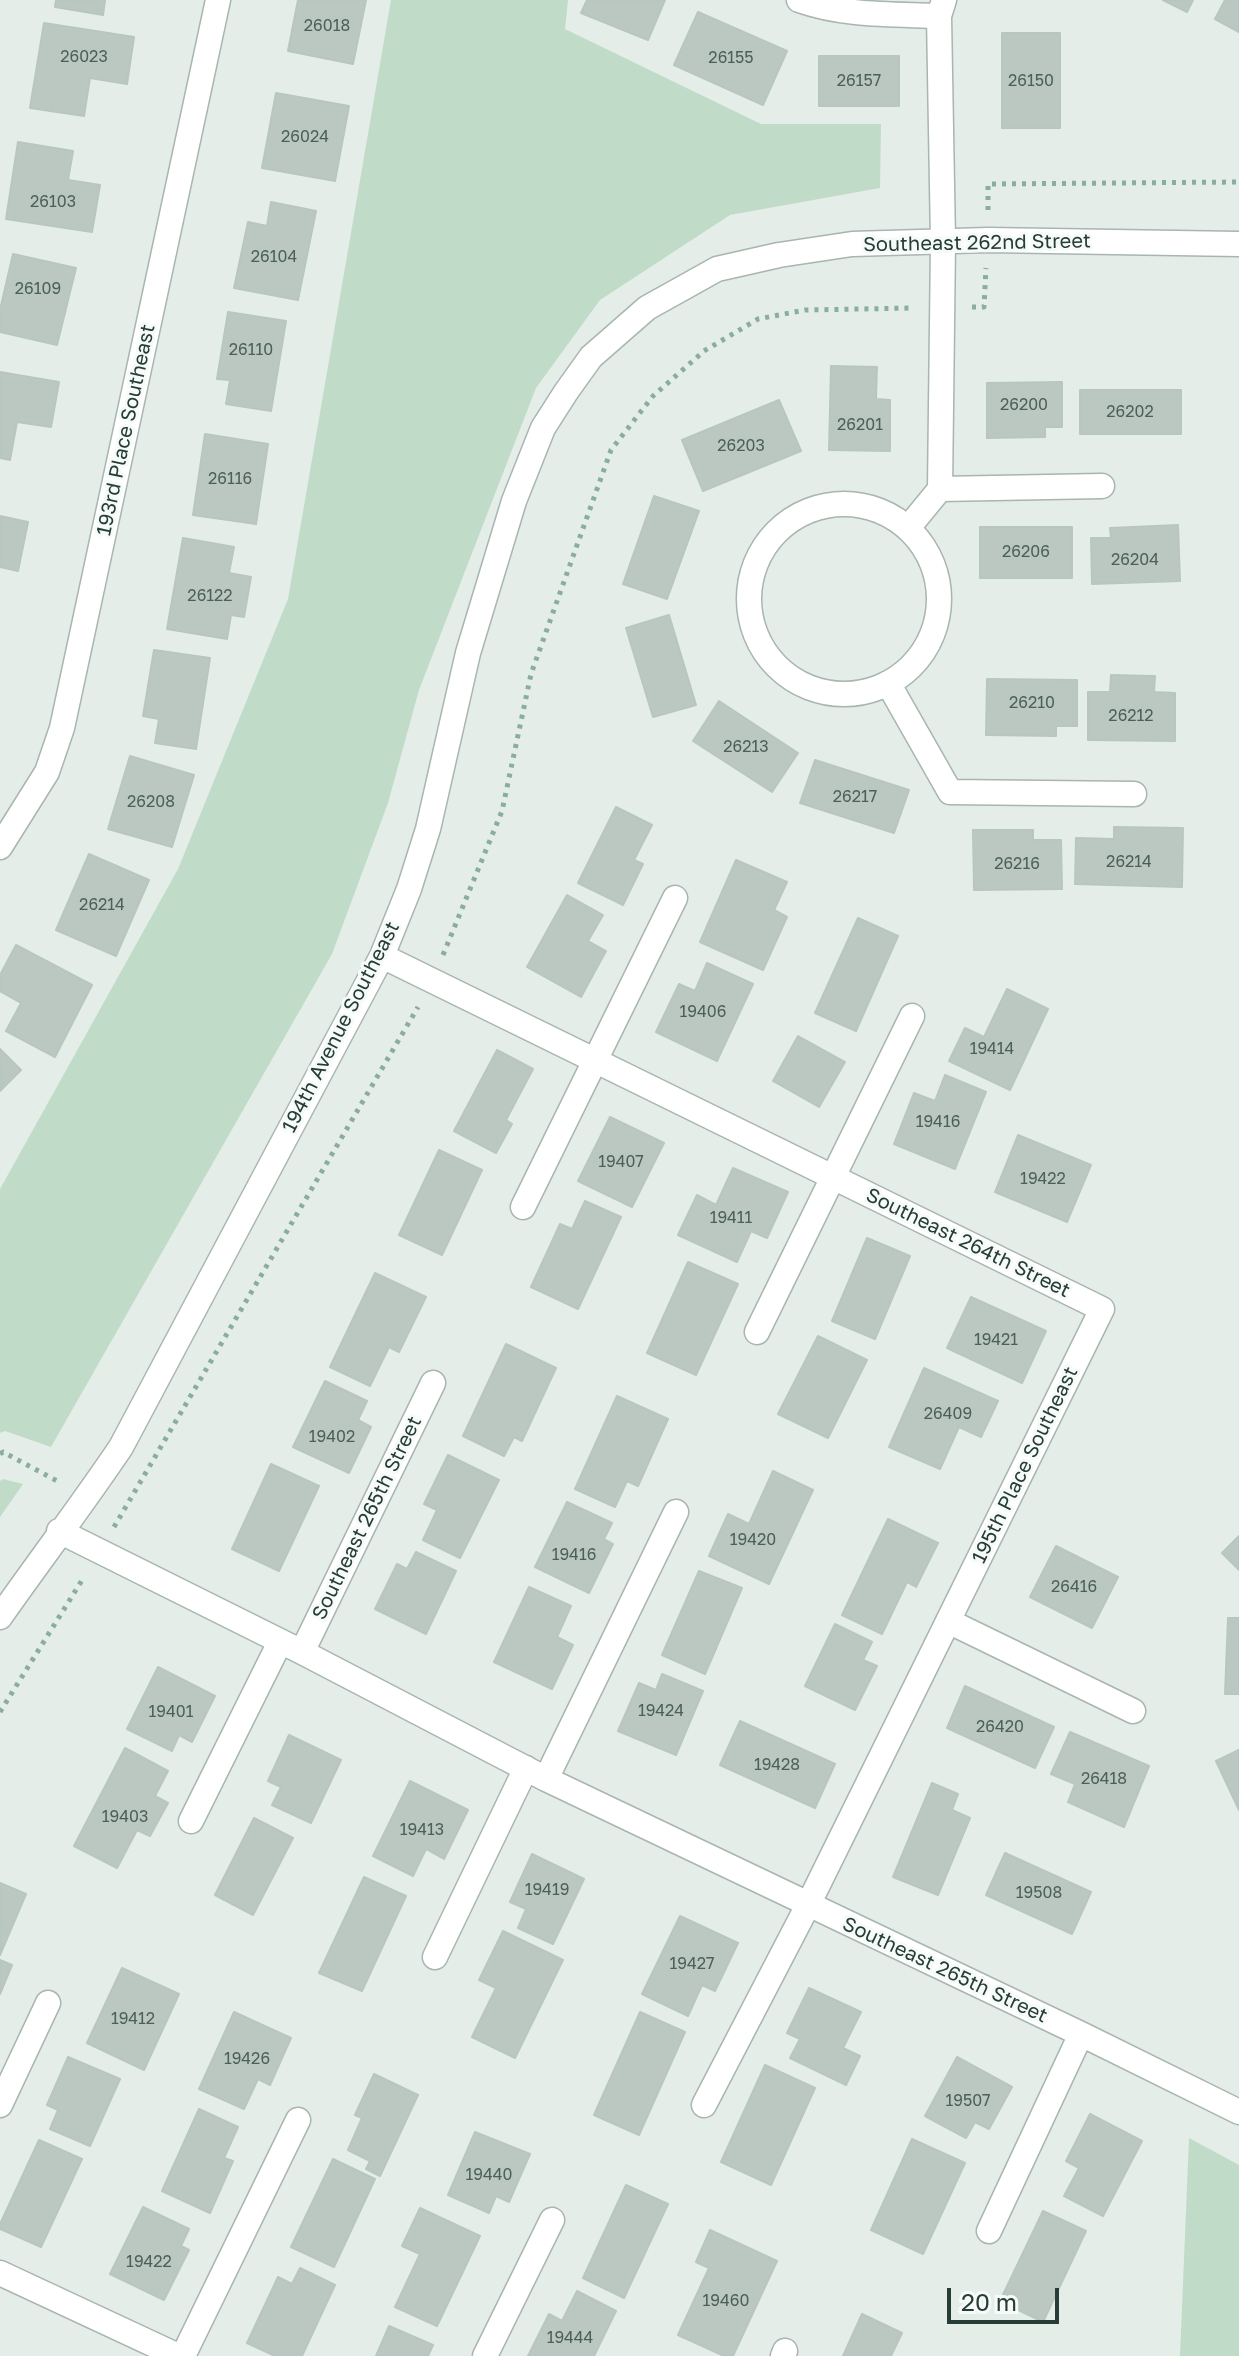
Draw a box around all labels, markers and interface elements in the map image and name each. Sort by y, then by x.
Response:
house number: 26018 [304,16,350,36]
house number: 26023 [60,47,108,67]
house number: 26155 [708,48,754,68]
house number: 26157 [837,71,881,91]
house number: 26150 [1008,71,1054,91]
house number: 26024 [281,127,329,147]
house number: 26103 [30,192,76,212]
street label: Southeast 262nd Street [863,229,1091,257]
house number: 26104 [251,247,297,267]
house number: 26109 [15,279,61,299]
street label: 193rd Place Southeast [92,322,160,538]
house number: 26110 [229,340,273,360]
house number: 26200 [1000,395,1048,415]
house number: 26202 [1106,402,1154,422]
house number: 26201 [837,415,883,435]
house number: 26203 [717,436,765,456]
house number: 26116 [208,469,252,489]
house number: 26206 [1002,542,1050,562]
house number: 26204 [1111,550,1159,570]
house number: 26122 [187,586,233,606]
house number: 26210 [1009,693,1055,713]
house number: 26212 [1108,706,1154,726]
house number: 26213 [723,737,769,757]
house number: 26217 [833,787,877,807]
house number: 26208 [127,792,175,812]
house number: 26214 [1106,852,1152,872]
house number: 26216 [994,854,1040,874]
house number: 26214 [79,895,125,915]
street label: 194th Avenue Southeast [277,917,405,1137]
house number: 19406 [680,1002,726,1022]
house number: 19414 [970,1039,1014,1059]
house number: 19416 [916,1112,960,1132]
house number: 19407 [598,1152,644,1172]
house number: 19422 [1020,1169,1066,1189]
street label: Southeast 264th Street [862,1183,1074,1303]
house number: 19411 [710,1208,752,1228]
house number: 19421 [974,1330,1018,1350]
street label: 195th Place Southeast [967,1363,1083,1567]
house number: 26409 [924,1404,972,1424]
street label: Southeast 265th Street [307,1412,427,1624]
house number: 19402 [309,1427,355,1447]
house number: 19420 [730,1530,776,1550]
house number: 19416 [552,1545,596,1565]
house number: 26416 [1051,1577,1097,1597]
house number: 19424 [638,1701,684,1721]
house number: 19401 [149,1702,193,1722]
house number: 26420 [976,1717,1024,1737]
house number: 19428 [754,1755,800,1775]
house number: 26418 [1081,1769,1127,1789]
house number: 19403 [102,1807,148,1827]
house number: 19413 [400,1820,444,1840]
house number: 19419 [525,1880,569,1900]
house number: 19508 [1016,1883,1062,1903]
street label: Southeast 265th Street [839,1912,1051,2028]
house number: 19427 [670,1954,714,1974]
house number: 19412 [111,2009,155,2029]
house number: 19426 [224,2049,270,2069]
house number: 19507 [945,2091,991,2111]
house number: 19440 [466,2165,512,2185]
house number: 19422 [126,2252,172,2272]
scale bar [951,2272,1063,2322]
text: 20 m [961,2287,1017,2316]
house number: 19460 [703,2291,749,2311]
house number: 19444 [547,2328,593,2348]

